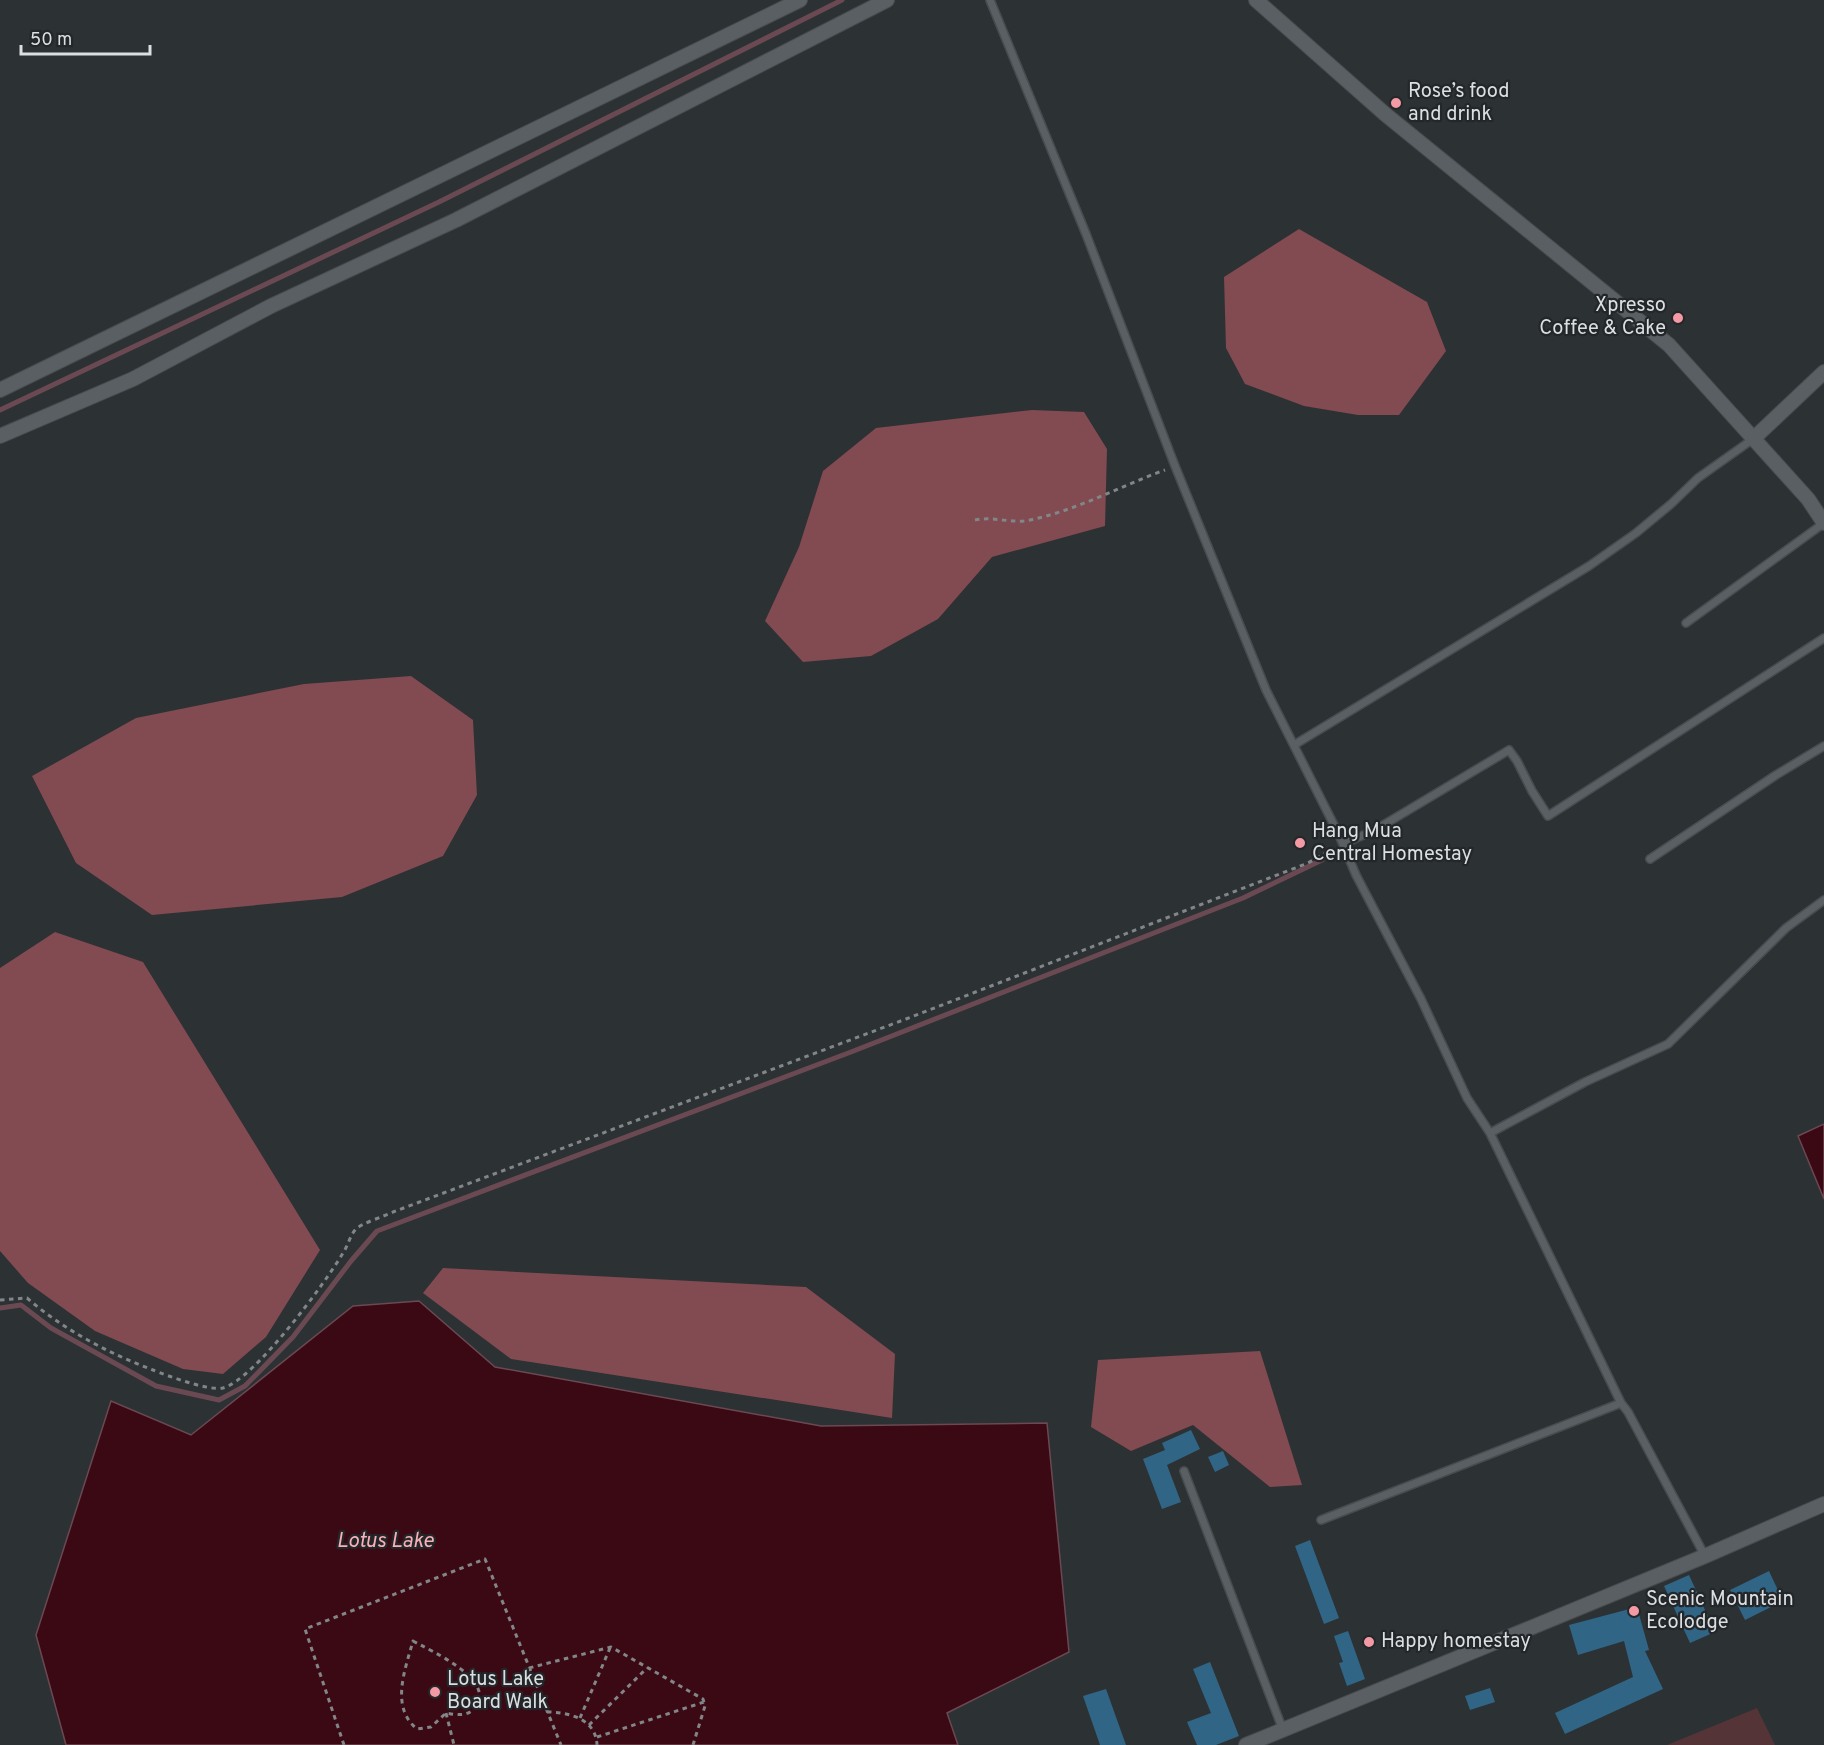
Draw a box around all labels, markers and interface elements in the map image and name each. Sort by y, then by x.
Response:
scale bar [21,18,150,56]
text: 50 m [30,29,72,52]
place label: Rose’s food and drink [1408,79,1510,128]
marker: Rose’s food and drink [1389,96,1403,110]
place label: Xpresso Coffee & Cake [1539,293,1666,342]
marker: Xpresso Coffee & Cake [1671,311,1685,325]
place label: Hang Mua Central Homestay [1312,819,1472,868]
marker: Hang Mua Central Homestay [1293,836,1307,850]
water label: Lotus Lake [336,1528,435,1555]
place label: Scenic Mountain Ecolodge [1646,1587,1794,1636]
marker: Scenic Mountain Ecolodge [1627,1604,1641,1618]
place label: Happy homestay [1381,1629,1531,1655]
marker: Happy homestay [1362,1635,1376,1649]
place label: Lotus Lake Board Walk [447,1667,548,1716]
marker: Lotus Lake Board Walk [428,1685,442,1699]

